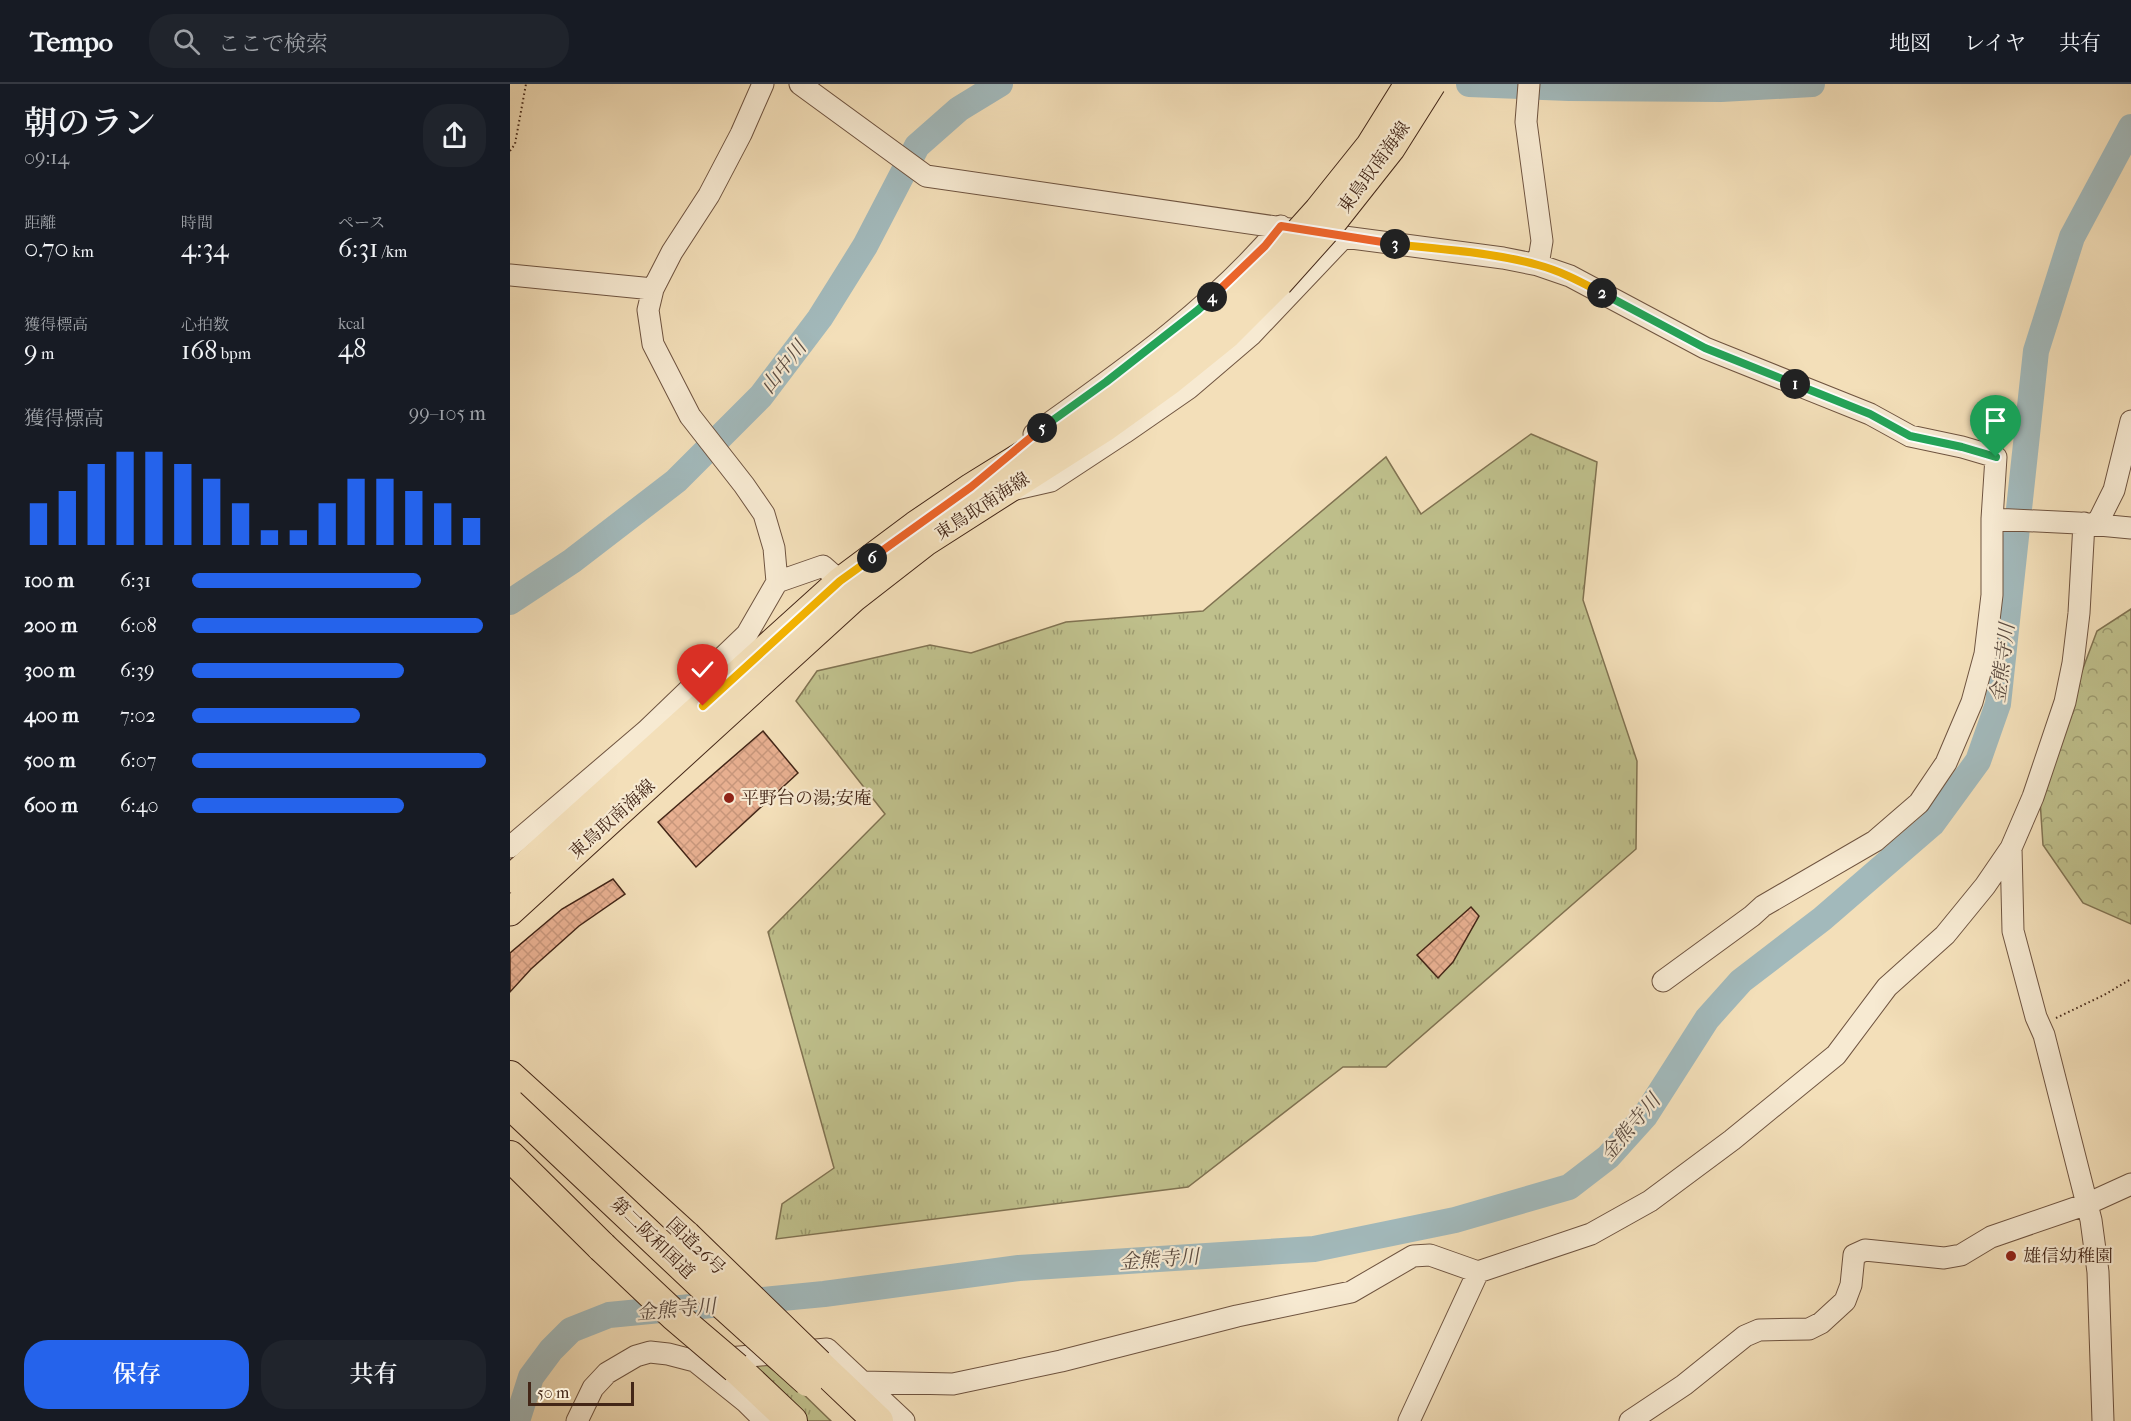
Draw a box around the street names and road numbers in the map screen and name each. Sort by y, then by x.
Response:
street label: 東鳥取南海線 [1334,117,1415,217]
street label: 東鳥取南海線 [931,468,1033,545]
street label: 東鳥取南海線 [565,775,659,863]
street label: 第二阪和国道 [607,1193,699,1283]
street label: 国道26号 [662,1213,729,1279]

